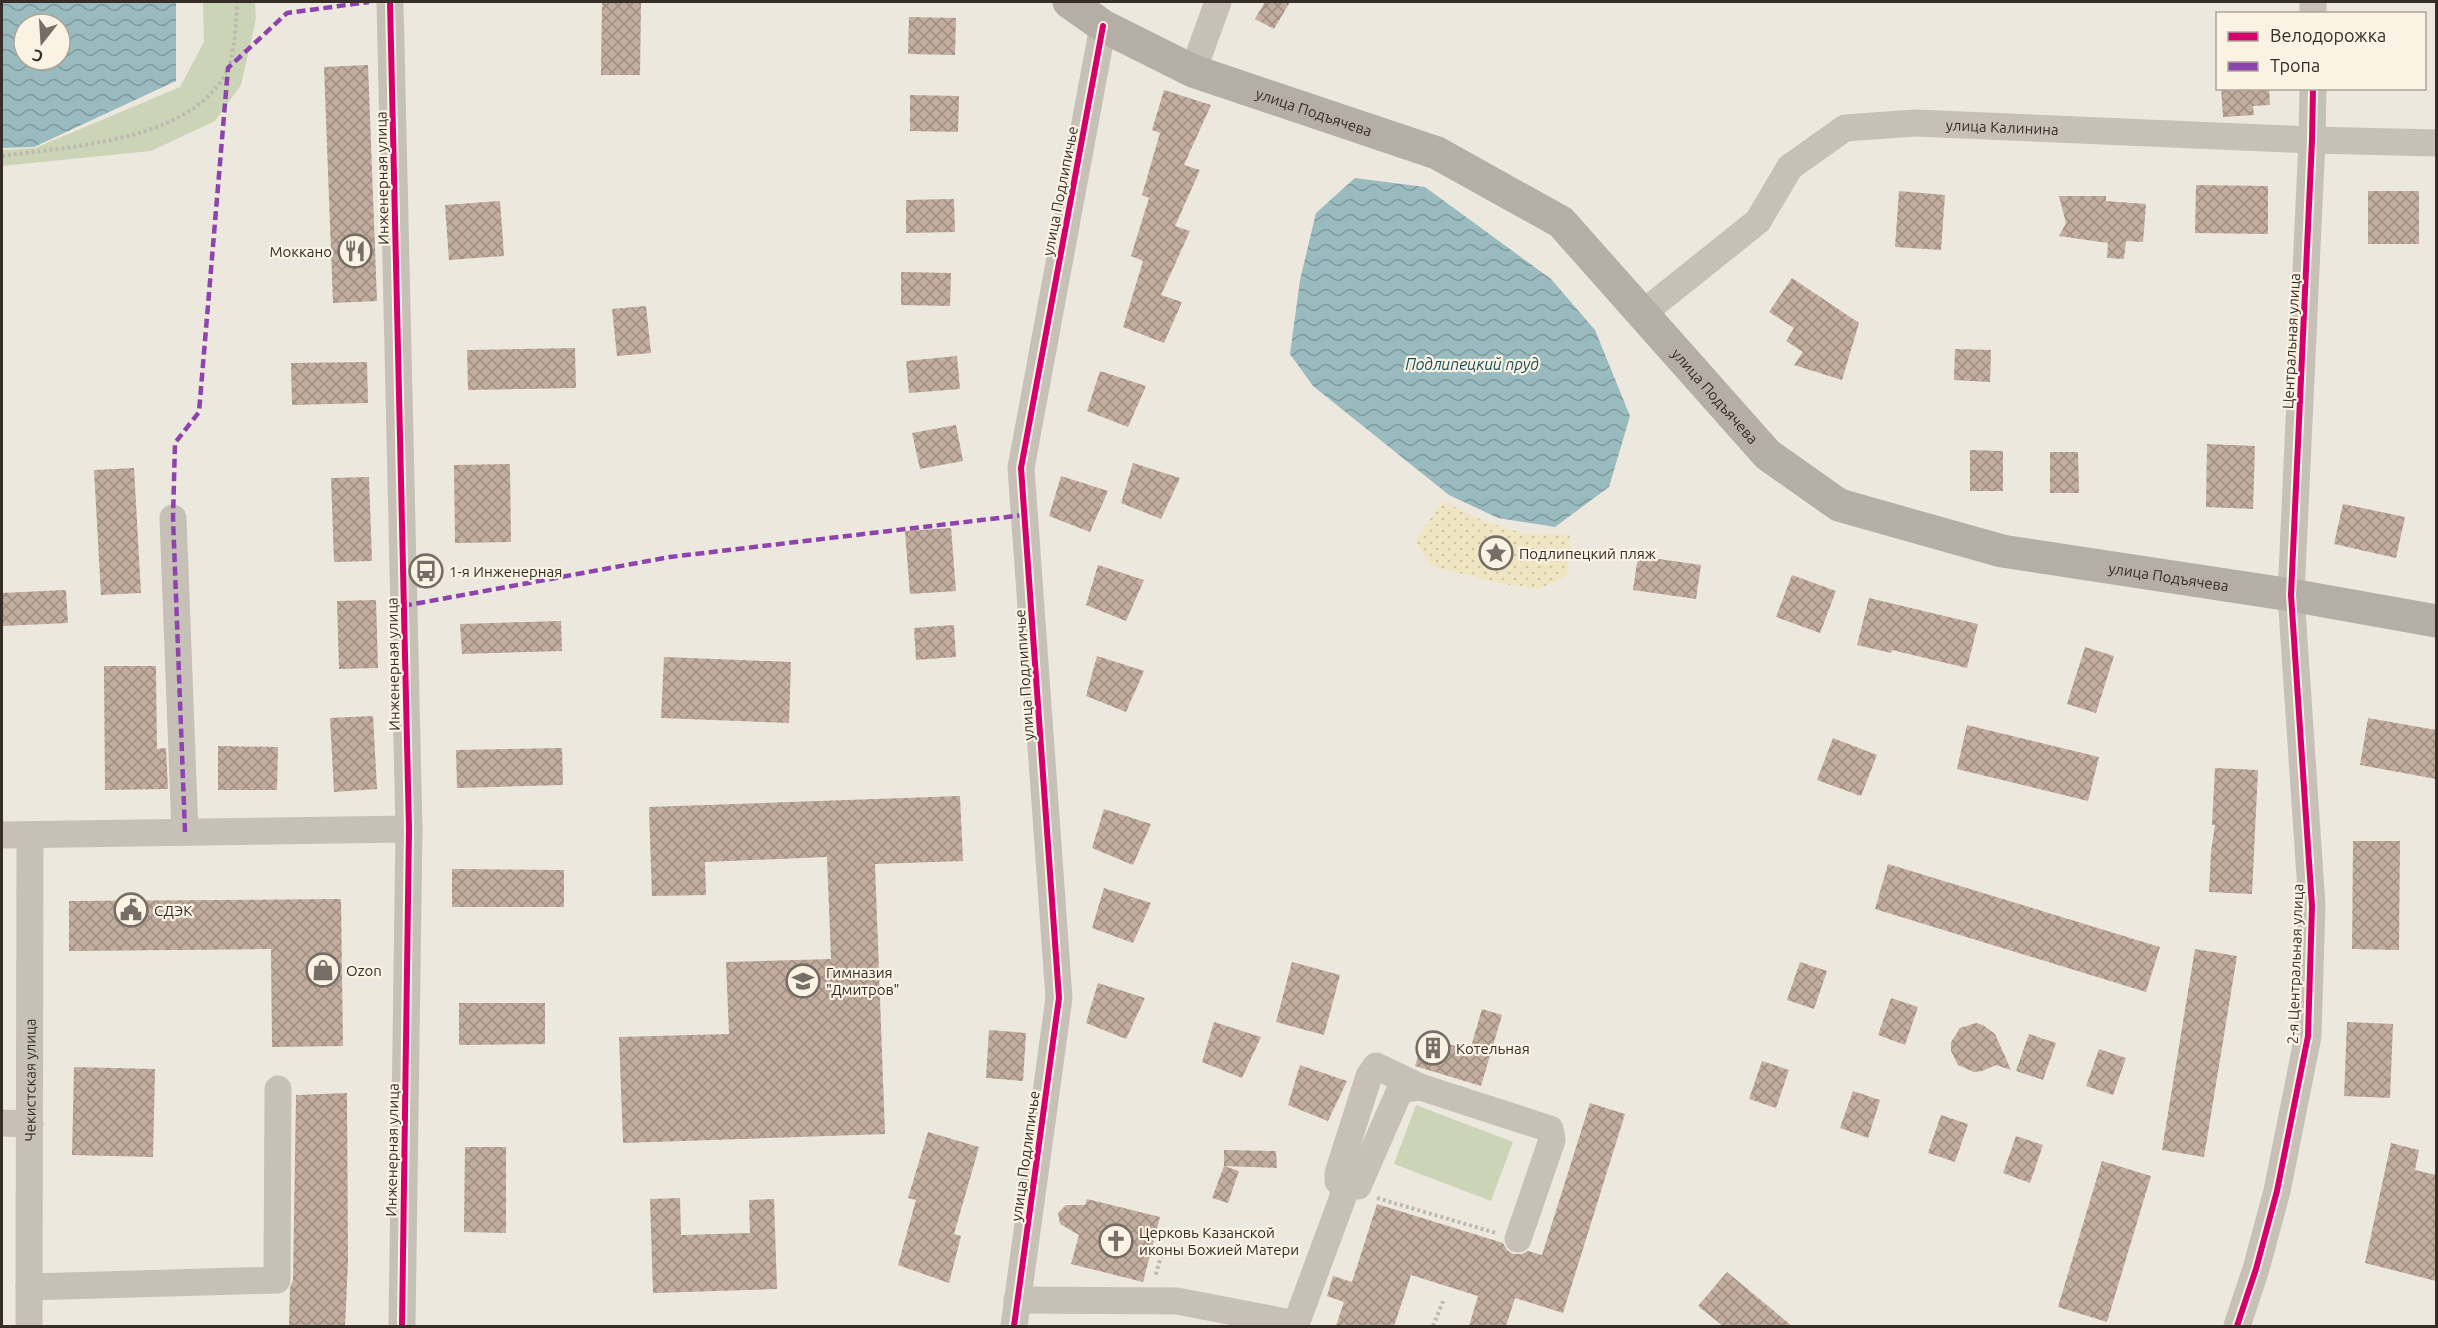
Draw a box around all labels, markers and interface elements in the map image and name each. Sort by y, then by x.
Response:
north arrow [12,12,72,72]
legend [2216,12,2426,90]
text: Велодорожка [2270,25,2386,45]
text: С [30,46,45,66]
text: Тропа [2270,55,2320,75]
street label: улица Подъячева [1254,84,1374,139]
street label: Инженерная улица [372,111,392,245]
street label: улица Калинина [1945,116,2059,138]
street label: улица Подлипичье [1039,125,1081,257]
restaurant icon: Моккано [337,233,373,269]
place label: Моккано [270,243,332,260]
street label: Центральная улица [2279,272,2303,410]
street label: улица Подъячева [1669,345,1762,447]
water label: Подлипецкий пруд [1405,355,1539,373]
place icon: Подлипецкий пляж [1478,535,1514,571]
place label: Подлипецкий пляж [1519,545,1656,562]
bus stop icon: 1-я Инженерная [408,553,444,589]
street label: улица Подъячева [2107,559,2230,594]
place label: 1-я Инженерная [449,563,562,580]
street label: Инженерная улица [383,597,403,731]
street label: улица Подлипичье [1011,609,1037,741]
street label: 2-я Центральная улица [2284,883,2306,1045]
public building icon: СДЭК [113,892,149,928]
place label: СДЭК [154,902,192,919]
shop icon: Ozon [305,952,341,988]
place label: Ozon [346,962,382,979]
school or university icon: Гимназия "Дмитров" [785,963,821,999]
place label: Гимназия "Дмитров" [826,964,900,998]
street label: Чекистская улица [21,1018,38,1142]
building icon: Котельная [1415,1030,1451,1066]
place label: Котельная [1456,1040,1530,1057]
street label: Инженерная улица [382,1083,402,1217]
street label: улица Подлипичье [1007,1090,1043,1222]
church icon: Церковь Казанской иконы Божией Матери [1098,1223,1134,1259]
place label: Церковь Казанской иконы Божией Матери [1139,1224,1299,1258]

